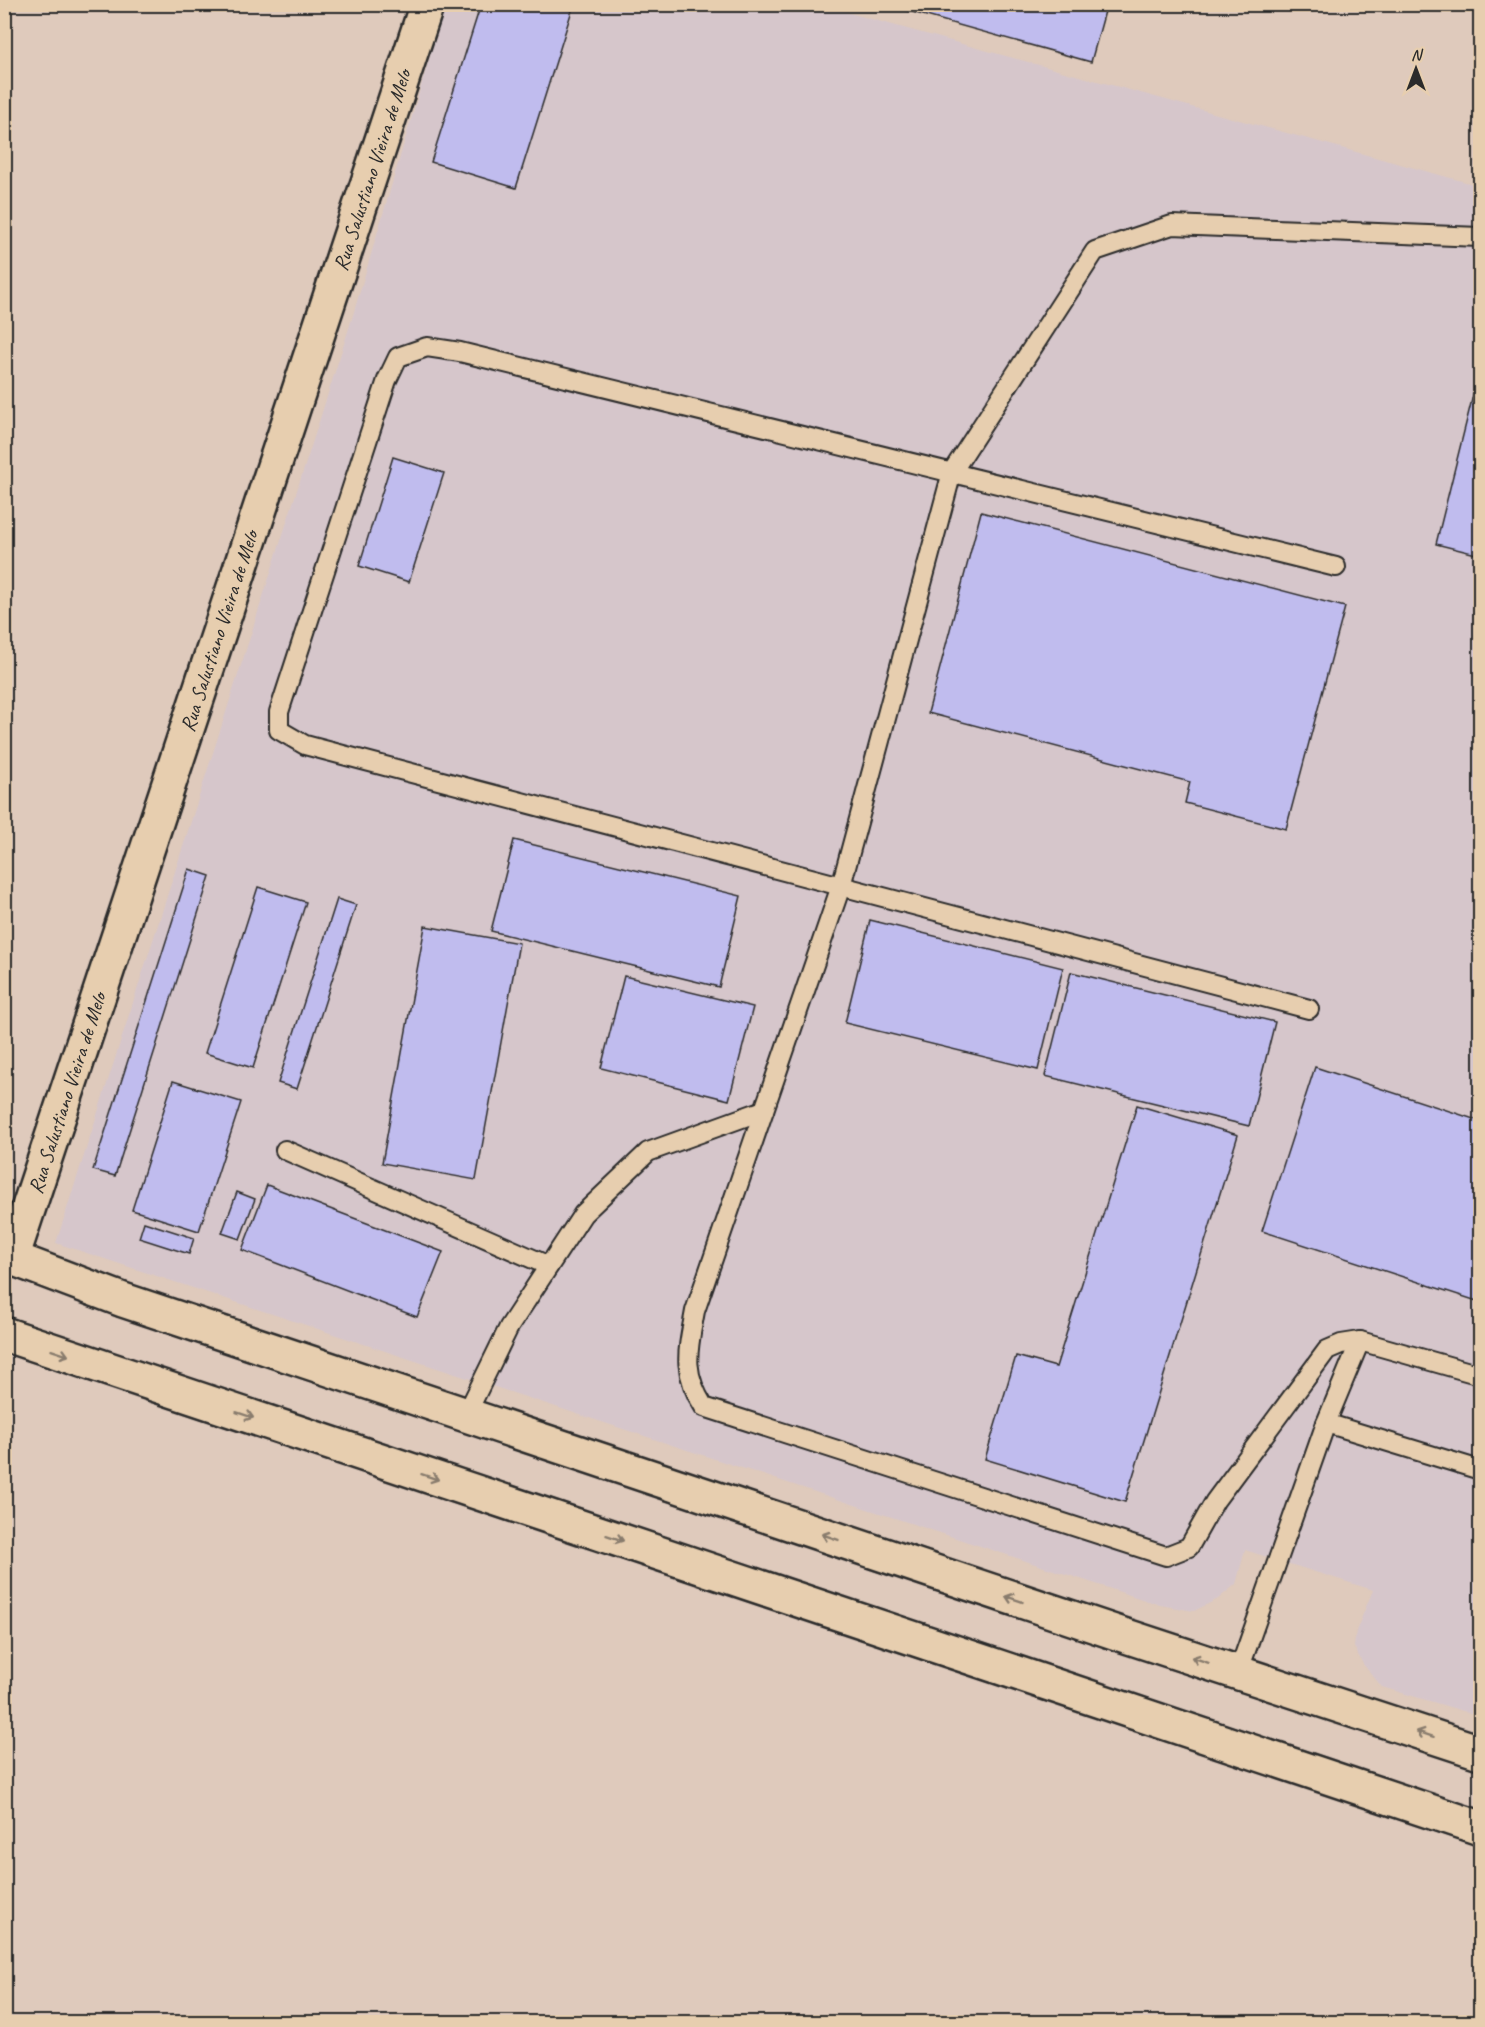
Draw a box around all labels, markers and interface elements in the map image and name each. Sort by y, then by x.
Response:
north arrow [1386,39,1446,99]
text: N [1411,45,1424,65]
street label: Rua Salustiano Vieira de Melo [327,64,418,274]
street label: Rua Salustiano Vieira de Melo [174,525,265,735]
street label: Rua Salustiano Vieira de Melo [22,987,113,1197]
one-way arrow [50,1348,69,1359]
one-way arrow [235,1410,254,1421]
one-way arrow [420,1472,439,1483]
one-way arrow [821,1530,840,1541]
one-way arrow [605,1534,624,1545]
one-way arrow [1005,1593,1024,1604]
one-way arrow [1191,1654,1210,1665]
one-way arrow [1416,1727,1435,1738]

